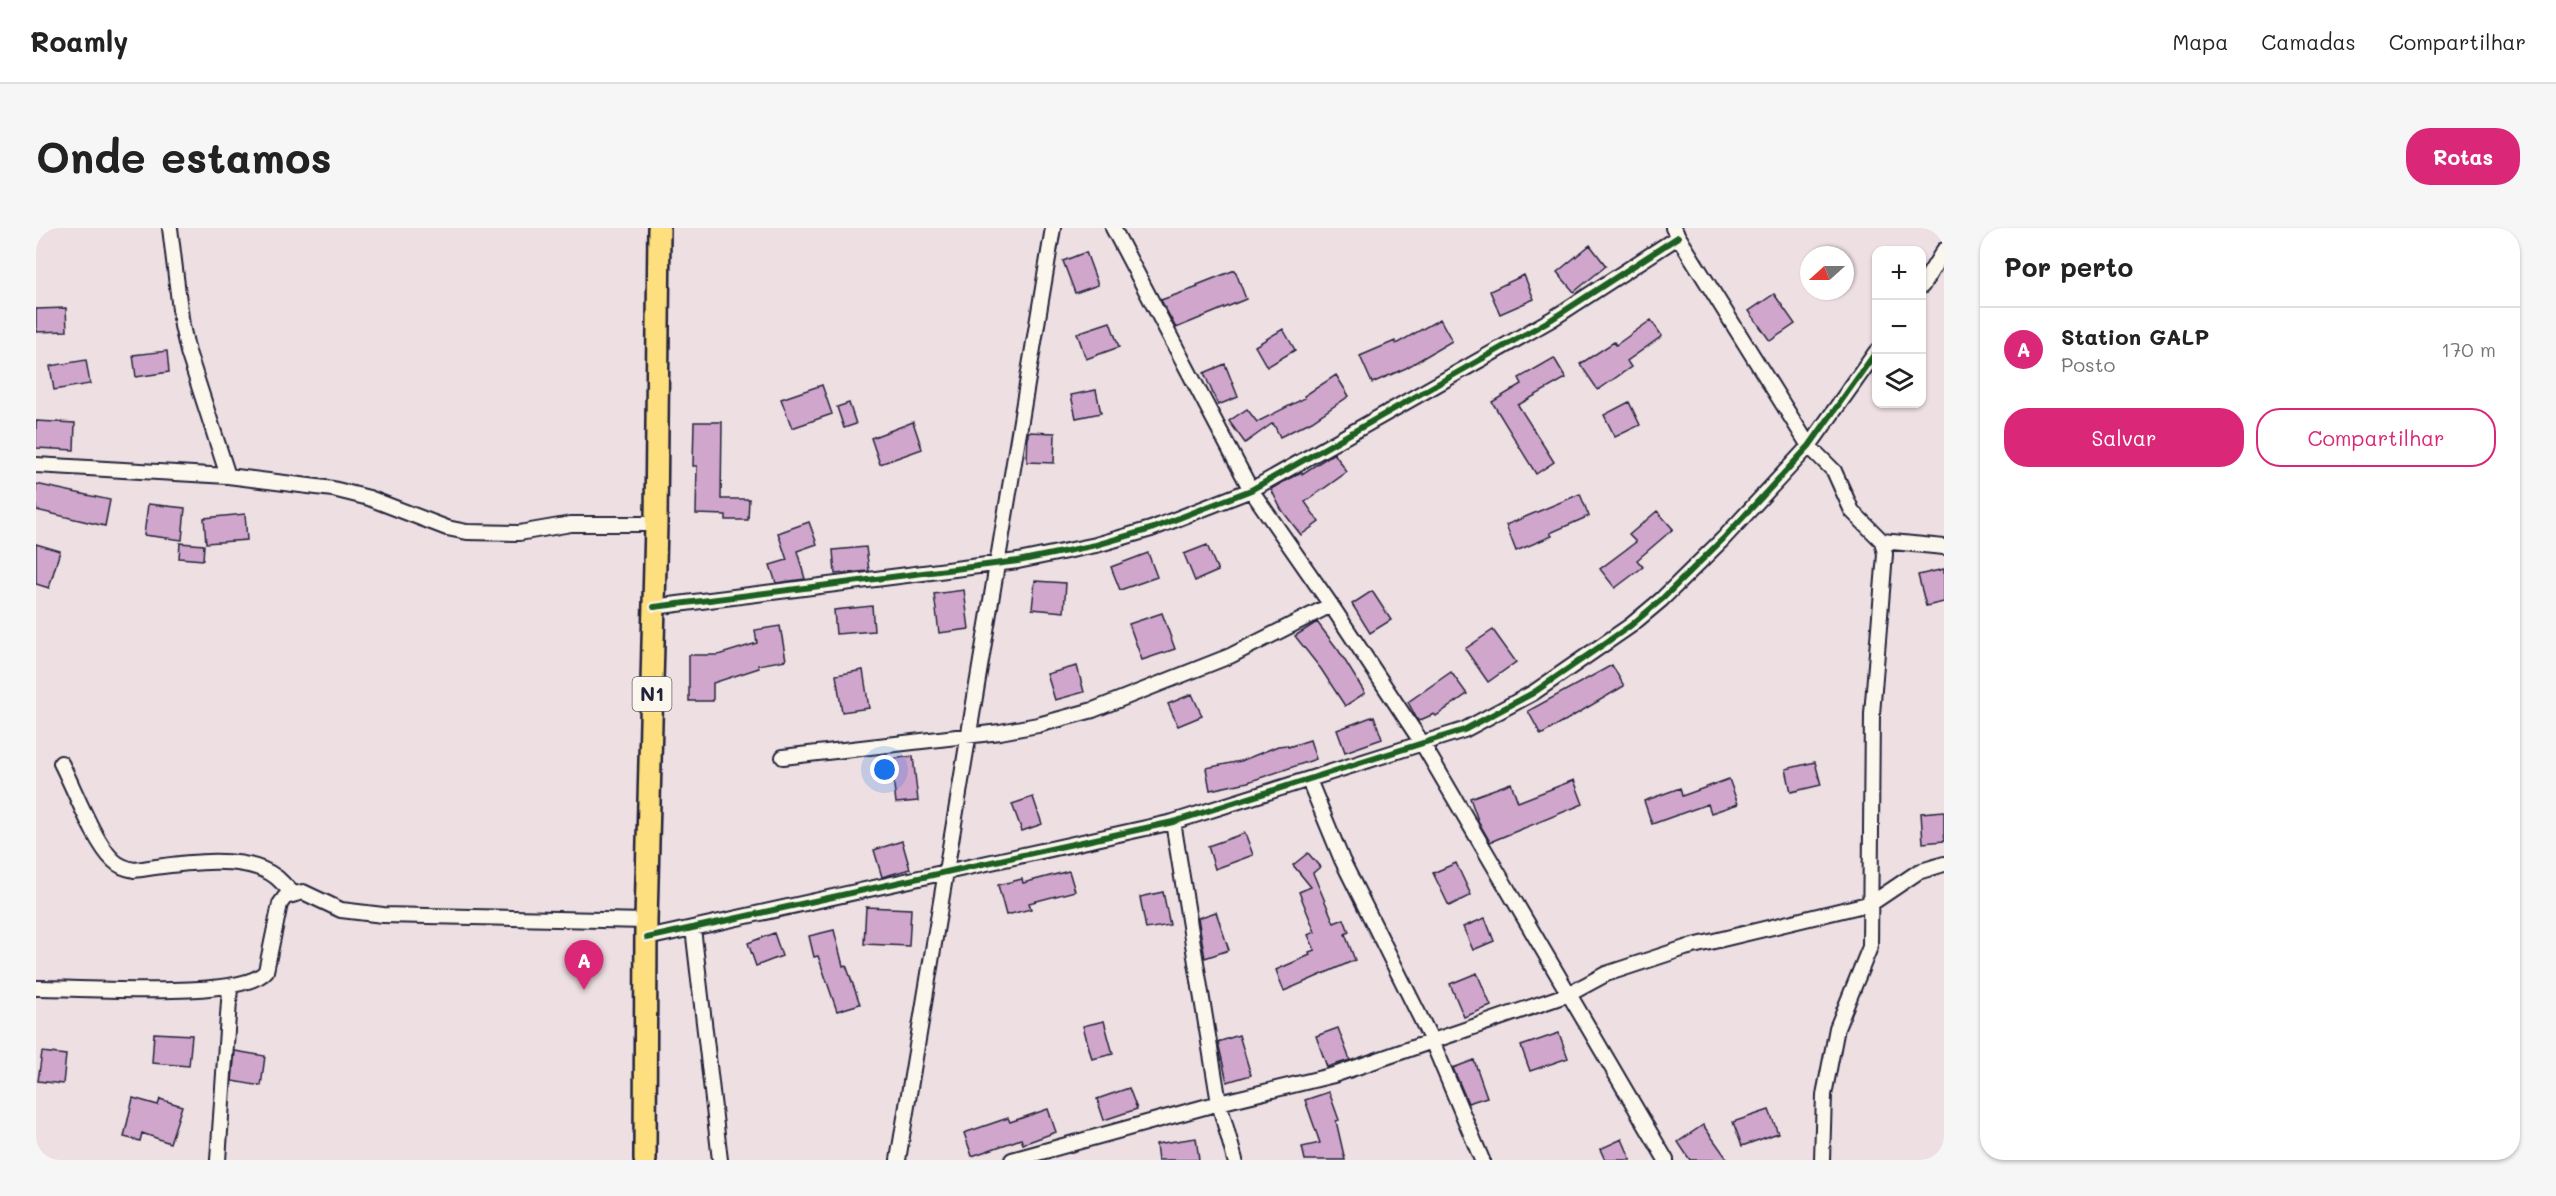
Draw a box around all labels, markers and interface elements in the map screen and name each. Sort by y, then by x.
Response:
text: Roamly [30,23,129,59]
text: Mapa [2172,28,2228,55]
text: Camadas [2261,28,2356,55]
text: Compartilhar [2389,28,2526,55]
button: Rotas [2406,128,2520,185]
text: Onde estamos [36,129,332,184]
north arrow [1800,246,1854,300]
map controls [1872,246,1926,408]
button: + [1872,246,1926,300]
text: Por perto [2004,250,2133,284]
button: − [1872,300,1926,354]
text: Station GALP [2061,322,2209,351]
text: A [2017,336,2030,362]
text: 170 m [2441,336,2496,362]
text: Posto [2061,351,2115,377]
button: layers [1872,354,1926,408]
button: Salvar [2004,408,2244,467]
button: Compartilhar [2256,408,2496,467]
road number: N1 [632,677,672,711]
your location [870,755,899,784]
pin: A [564,940,604,990]

